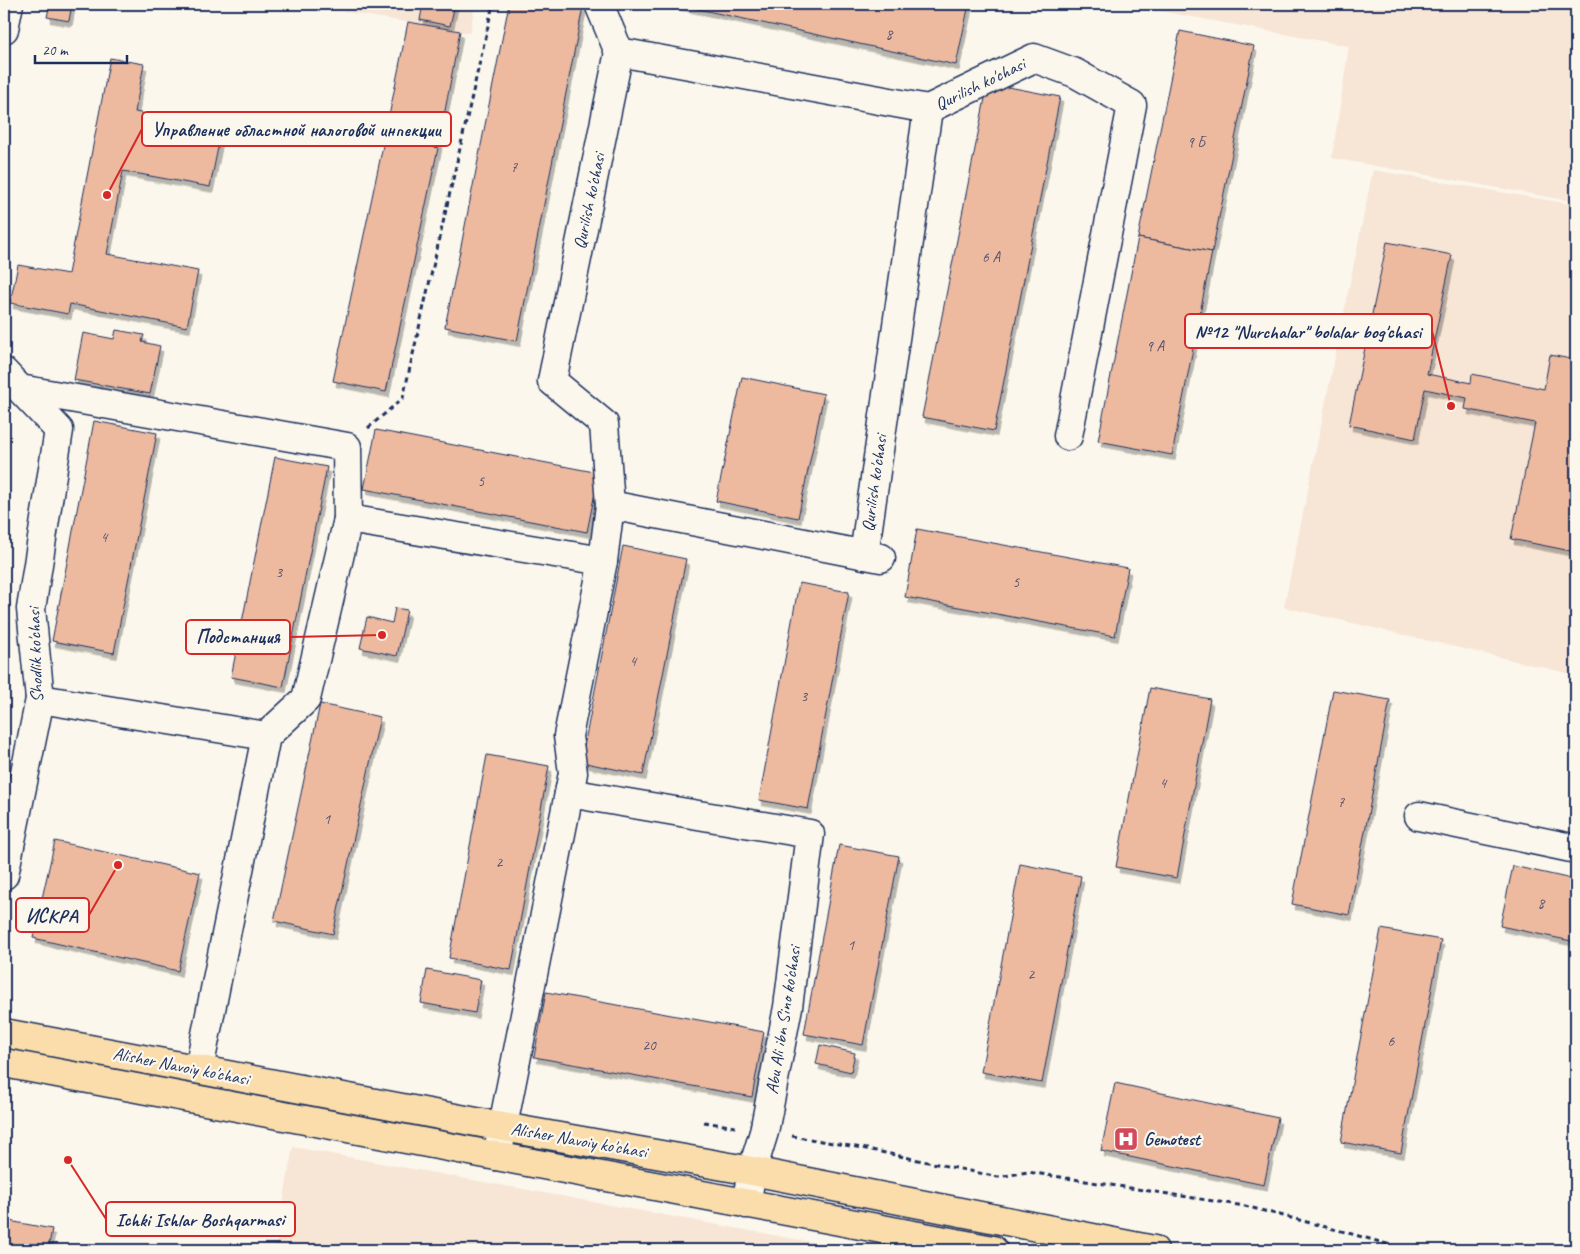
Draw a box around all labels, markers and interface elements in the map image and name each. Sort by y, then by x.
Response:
house number: 8 [886,25,894,44]
scale bar [35,32,128,64]
text: 20 m [42,41,69,60]
street label: Qurilish ko'chasi [931,52,1031,115]
callout: Управление областной налоговой инпекции [142,112,451,146]
text: Управление областной налоговой инпекции [151,118,442,142]
house number: 9 Б [1187,133,1207,152]
street label: Qurilish ko'chasi [568,148,610,251]
house number: 7 [511,158,519,177]
house number: 6 А [982,248,1001,267]
callout: №12 "Nurchalar" bolalar bog'chasi [1185,314,1432,348]
text: №12 "Nurchalar" bolalar bog'chasi [1195,320,1424,344]
house number: 9 А [1146,337,1165,356]
street label: Qurilish ko'chasi [856,430,892,533]
house number: 5 [478,472,486,491]
house number: 4 [101,528,109,547]
house number: 3 [276,563,284,582]
house number: 5 [1013,573,1021,592]
street label: Shodlik ko'chasi [22,604,48,703]
callout: Подстанция [186,620,290,654]
text: Подстанция [196,625,281,649]
house number: 4 [630,652,638,671]
house number: 3 [801,687,809,706]
house number: 4 [1160,774,1168,793]
house number: 7 [1338,793,1346,812]
house number: 1 [324,810,332,829]
house number: 2 [496,853,504,872]
house number: 8 [1538,894,1546,913]
callout: ИСКРА [16,898,89,932]
text: ИСКРА [26,904,78,928]
house number: 1 [848,936,856,955]
street label: Abu Ali ibn Sino ko'chasi [760,942,806,1096]
house number: 2 [1028,965,1036,984]
house number: 6 [1388,1032,1396,1051]
house number: 20 [642,1036,657,1055]
street label: Alisher Navoiy ko'chasi [111,1042,253,1090]
street label: Alisher Navoiy ko'chasi [509,1117,651,1163]
hospital icon: Gemotest [1113,1126,1139,1152]
place label: Gemotest [1144,1128,1202,1150]
callout: Ichki Ishlar Boshqarmasi [106,1202,295,1236]
text: Ichki Ishlar Boshqarmasi [116,1208,286,1232]

